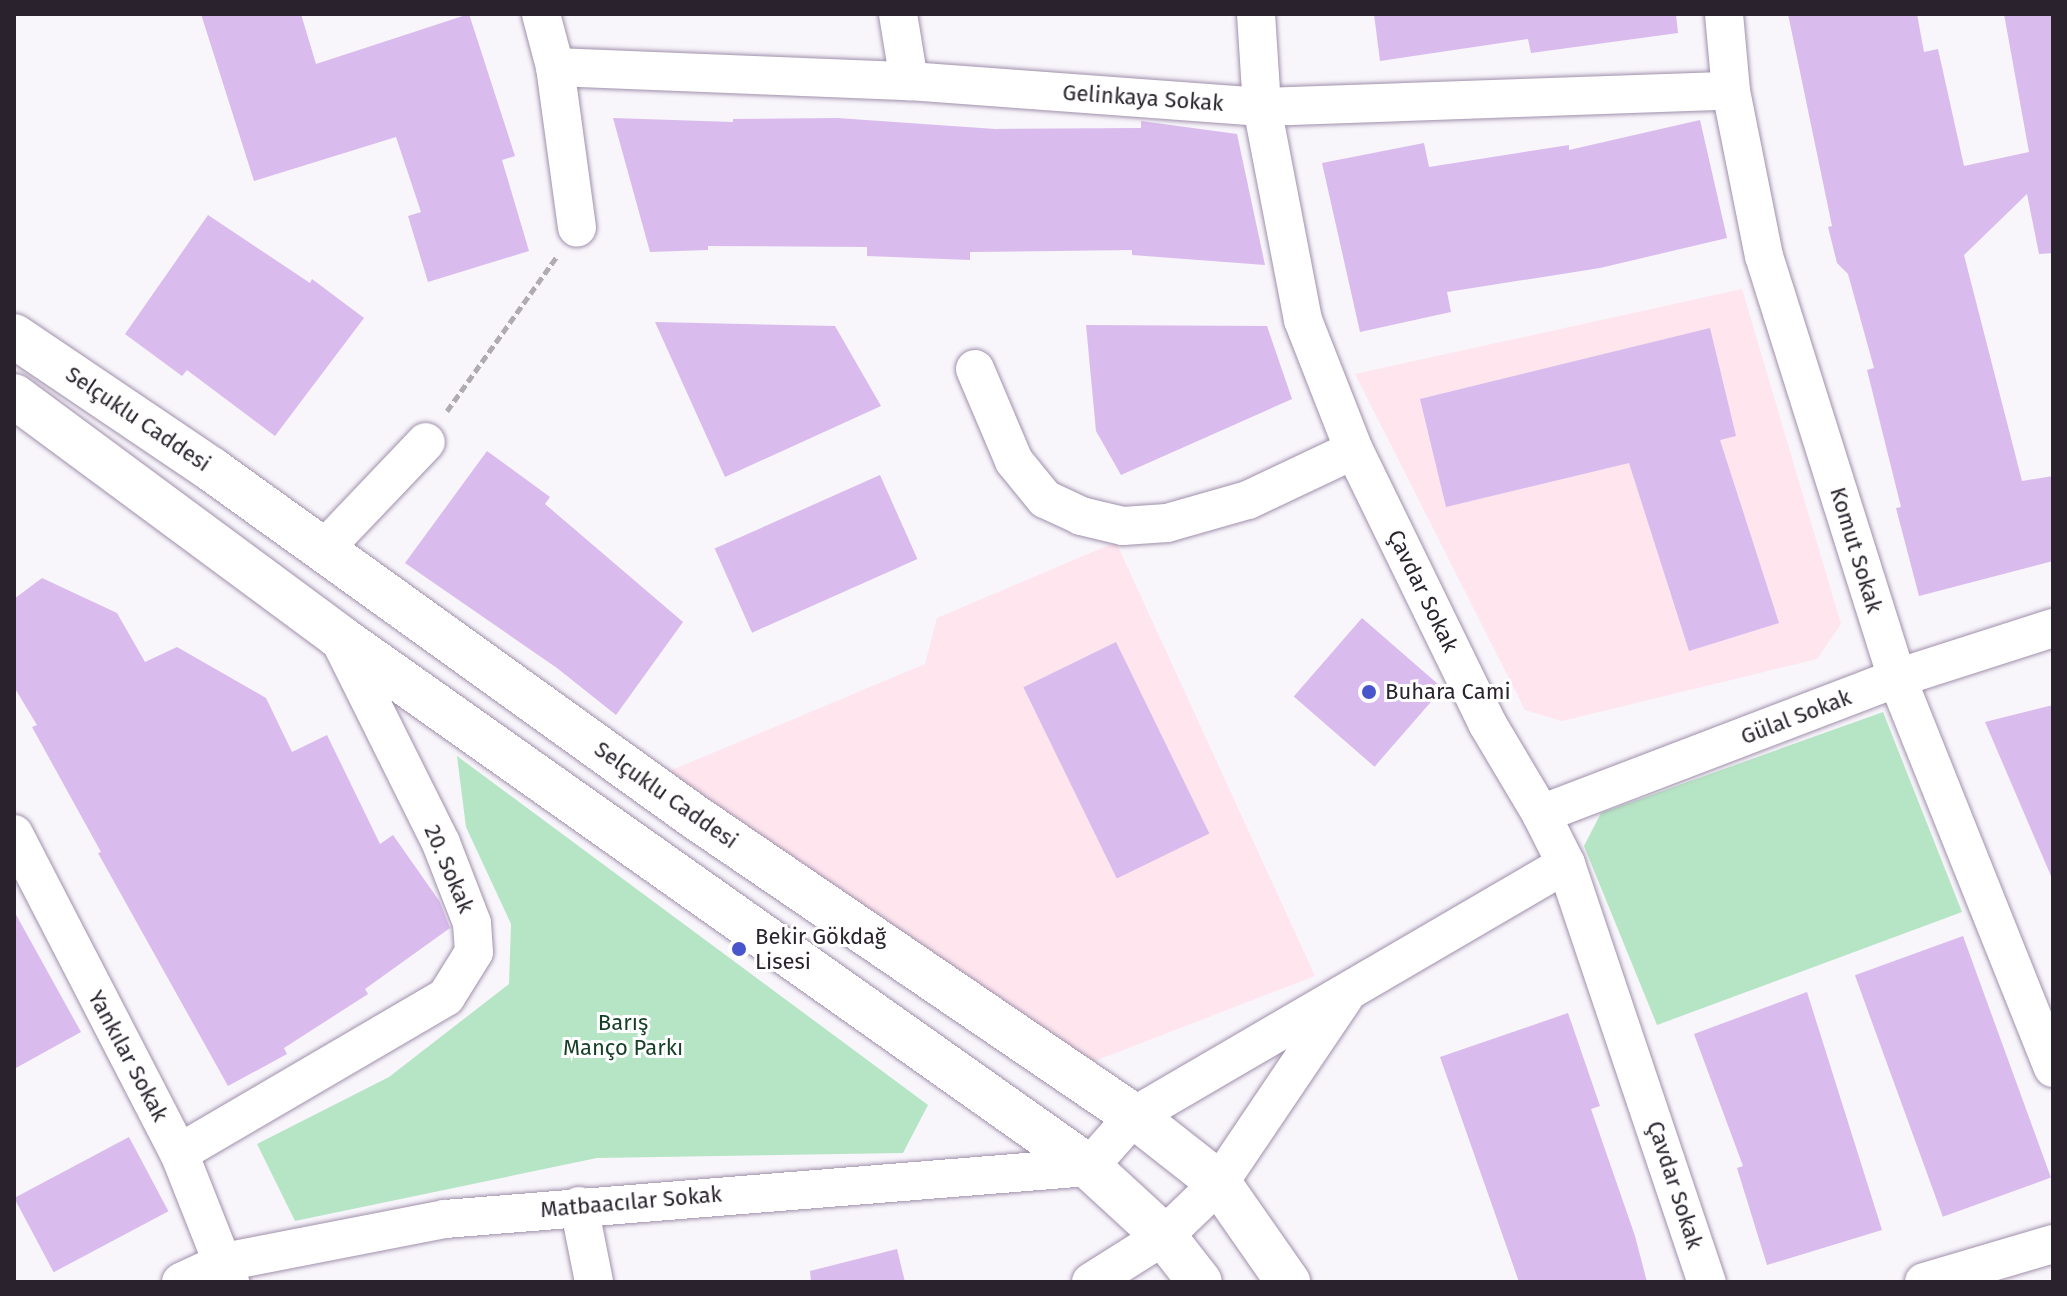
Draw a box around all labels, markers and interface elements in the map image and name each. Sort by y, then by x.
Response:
street label: Gelinkaya Sokak [1062,79,1224,117]
street label: Selçuklu Caddesi [61,361,215,477]
street label: Komut Sokak [1824,484,1888,616]
street label: Çavdar Sokak [1382,525,1464,657]
place label: Buhara Cami [1385,679,1511,705]
marker: Buhara Cami [1360,683,1378,701]
street label: Gülal Sokak [1737,684,1855,750]
street label: Selçuklu Caddesi [589,736,743,854]
street label: 20. Sokak [419,821,479,917]
place label: Bekir Gökdağ Lisesi [755,923,886,974]
marker: Bekir Gökdağ Lisesi [730,940,748,958]
street label: Yankılar Sokak [82,986,174,1126]
park label: Barış Manço Parkı [563,1009,683,1060]
street label: Çavdar Sokak [1642,1118,1708,1252]
street label: Matbaacılar Sokak [539,1181,723,1223]

